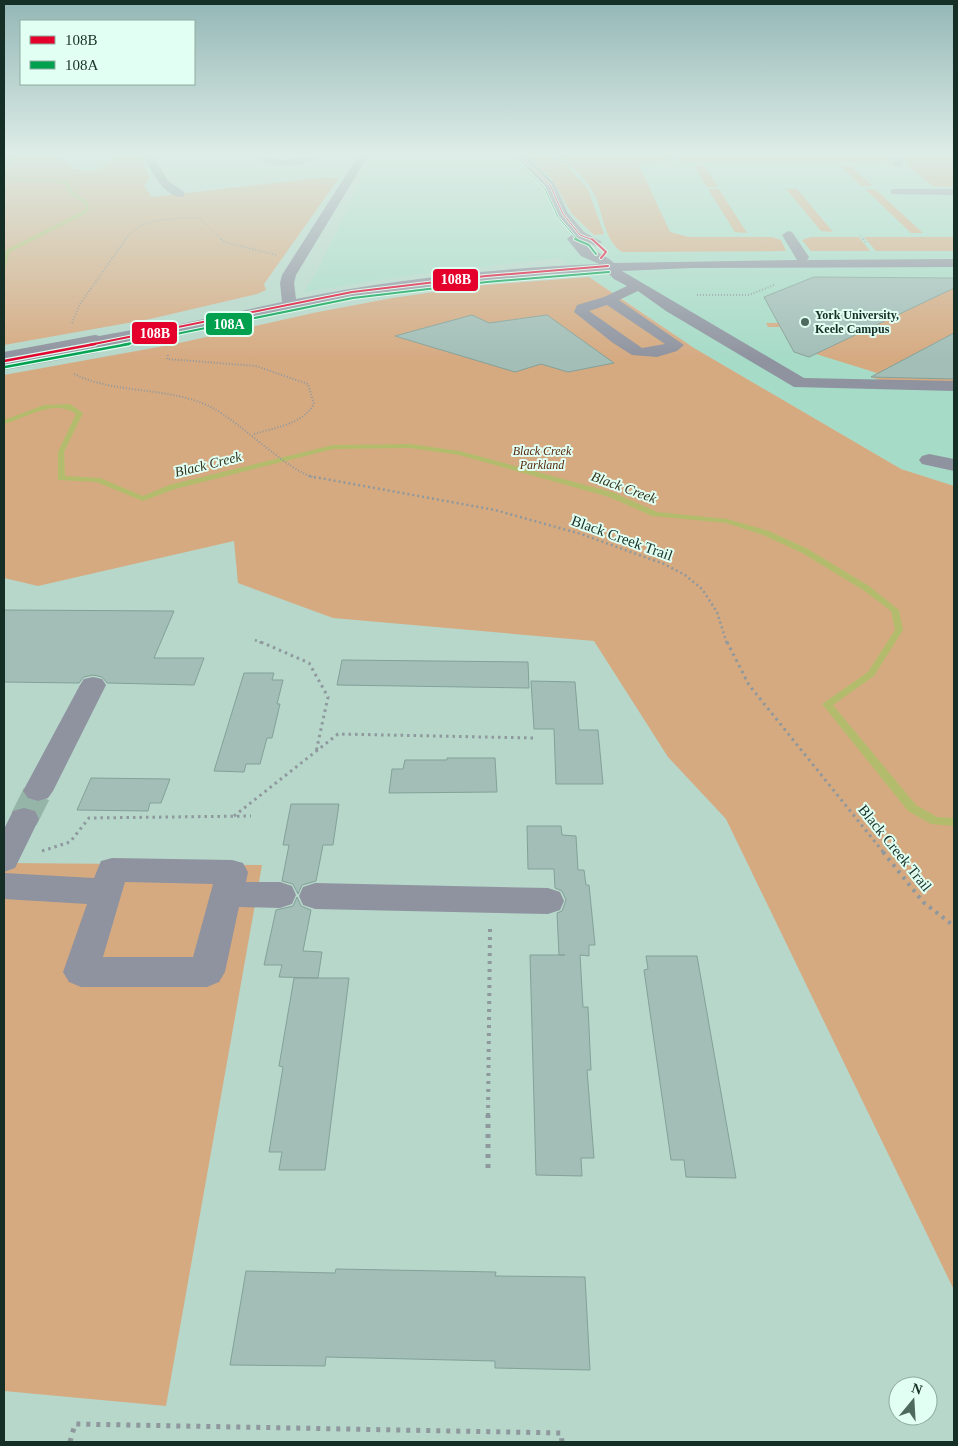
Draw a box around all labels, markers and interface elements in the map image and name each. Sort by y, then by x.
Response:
legend [20,20,195,85]
text: 108B [65,32,98,48]
text: 108A [65,57,99,73]
line badge: 108B [432,268,479,292]
text: 108B [441,272,471,287]
place label: York University, Keele Campus [815,308,899,336]
line badge: 108A [205,312,253,336]
marker: York University, Keele Campus [799,316,811,328]
text: 108A [213,317,245,332]
line badge: 108B [131,321,178,345]
text: 108B [140,326,170,341]
park label: Black Creek Parkland [513,444,572,472]
water label: Black Creek [173,449,244,480]
water label: Black Creek [589,469,659,506]
street label: Black Creek Trail [569,512,675,564]
street label: Black Creek Trail [855,802,935,894]
north arrow [888,1376,938,1426]
text: N [910,1380,924,1398]

